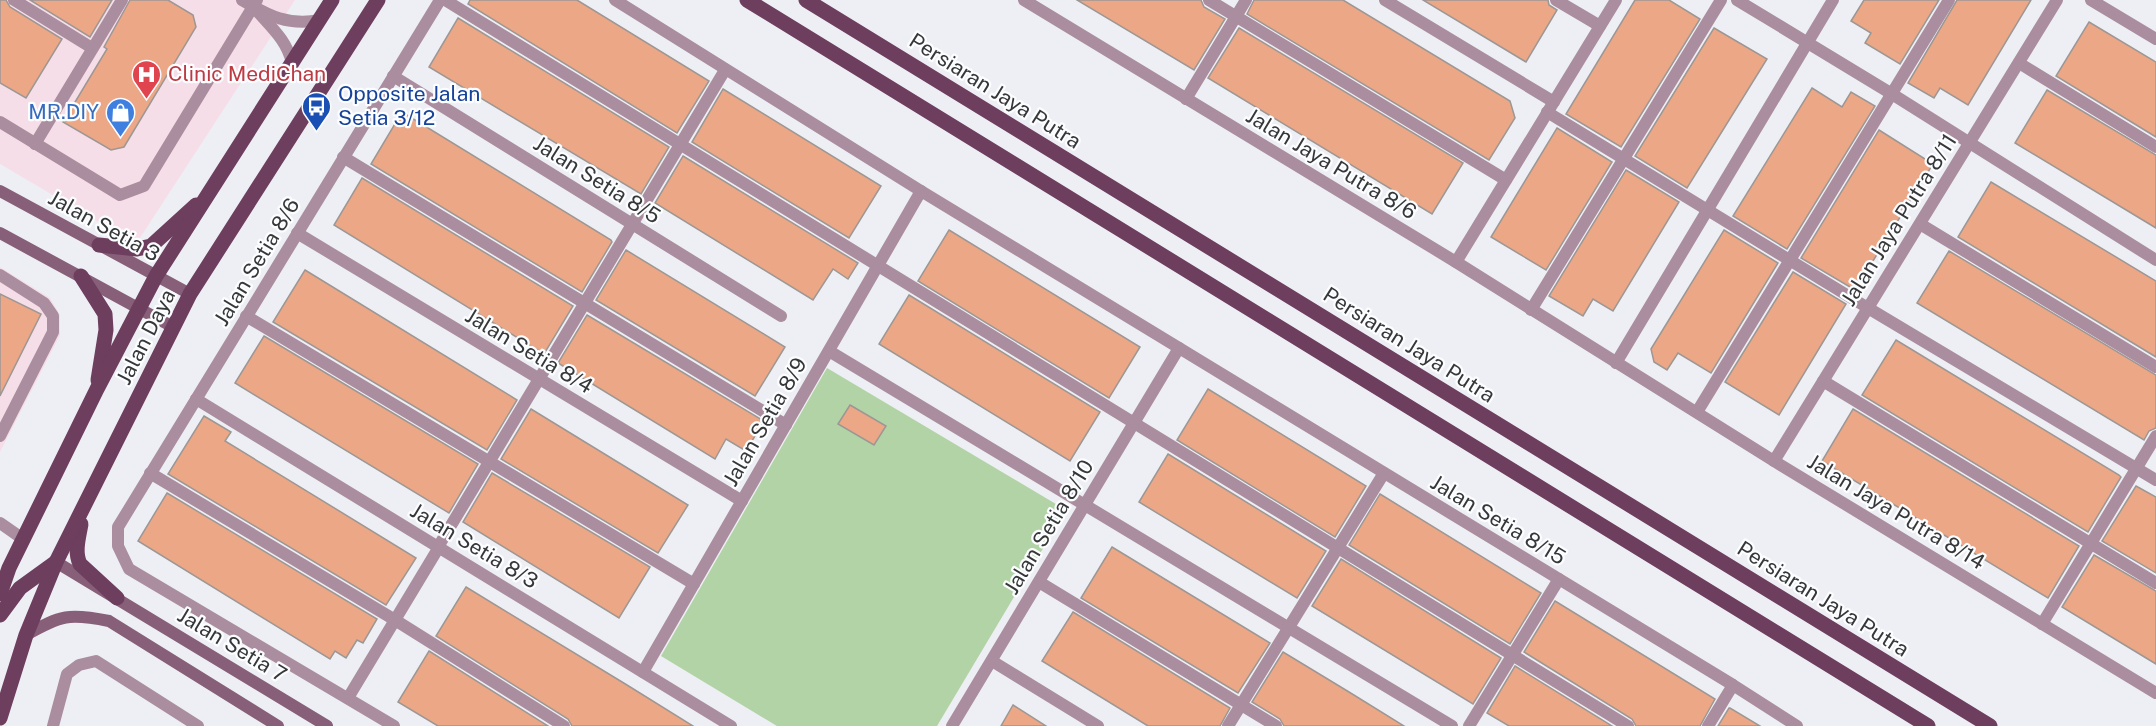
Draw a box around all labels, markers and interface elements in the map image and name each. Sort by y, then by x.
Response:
street label: Persiaran Jaya Putra [905,28,1086,154]
hospital icon: Clinic MediChan [131,58,163,100]
place label: Clinic MediChan [168,61,326,86]
place label: Opposite Jalan Setia 3/12 [338,81,480,130]
bus stop icon: Opposite Jalan Setia 3/12 [301,90,333,132]
shop icon: MR.DIY [104,96,136,138]
place label: MR.DIY [28,99,99,124]
street label: Jalan Jaya Putra 8/6 [1242,103,1421,224]
street label: Jalan Jaya Putra 8/11 [1835,129,1962,310]
street label: Jalan Setia 8/5 [529,131,665,229]
street label: Jalan Setia 3 [44,185,164,266]
street label: Jalan Setia 8/6 [209,193,304,330]
street label: Persiaran Jaya Putra [1319,282,1500,408]
street label: Jalan Daya [111,285,180,388]
street label: Jalan Setia 8/4 [461,303,598,399]
street label: Jalan Setia 8/9 [718,353,812,491]
street label: Jalan Jaya Putra 8/14 [1803,449,1990,575]
street label: Jalan Setia 8/10 [999,455,1099,599]
street label: Jalan Setia 8/15 [1426,469,1570,570]
street label: Jalan Setia 8/3 [406,498,543,594]
street label: Persiaran Jaya Putra [1733,536,1914,662]
street label: Jalan Setia 7 [173,602,291,687]

